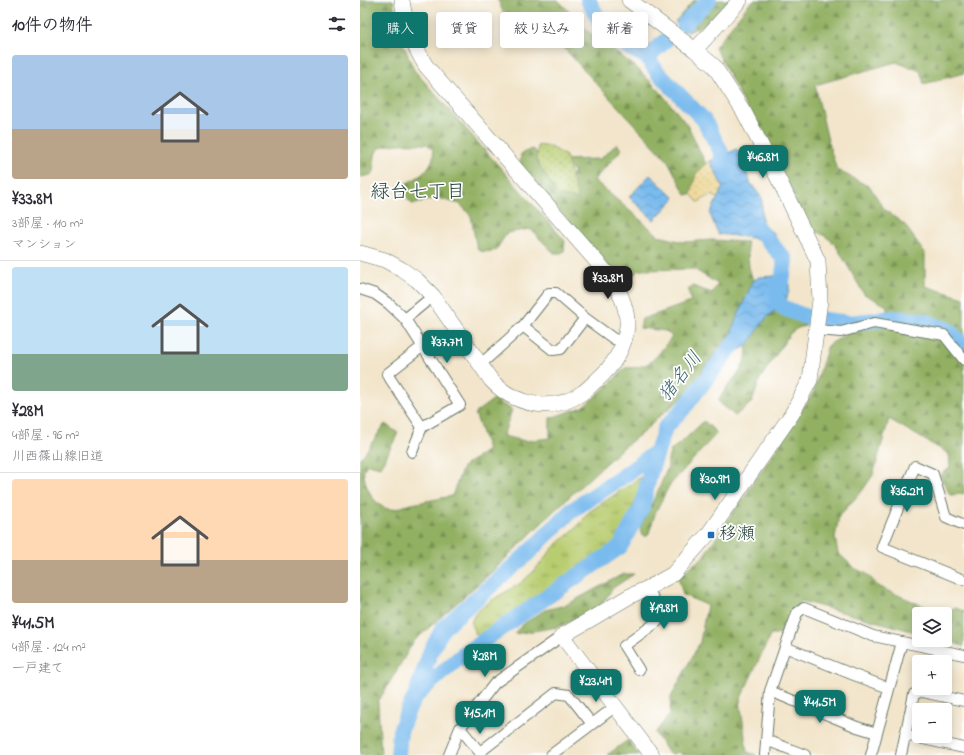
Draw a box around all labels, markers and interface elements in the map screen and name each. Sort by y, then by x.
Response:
chip: 購入 [372,12,428,48]
chip: 賃貸 [436,12,492,48]
chip: 絞り込み [500,12,584,48]
chip: 新着 [592,12,648,48]
text: 10件の物件 [12,13,93,38]
icon: filters [326,13,348,35]
icon: home [144,81,216,153]
pin: ¥46.8M [730,145,796,179]
text: ¥46.8M [747,148,779,167]
district label: 緑台七丁目 [370,179,466,206]
text: ¥33.8M [12,187,53,212]
text: 3部屋 · 110 m² [12,214,84,233]
text: マンション [12,235,76,254]
pin: ¥33.8M [575,266,641,300]
text: ¥33.8M [592,269,624,288]
icon: home [144,293,216,365]
pin: ¥37.7M [414,330,480,364]
text: ¥37.7M [431,333,463,352]
water label: 猪名川 [653,346,709,408]
text: ¥28M [12,399,44,424]
text: 4部屋 · 96 m² [12,426,79,445]
text: 川西篠山線旧道 [12,447,103,466]
pin: ¥30.9M [682,467,748,501]
text: ¥30.9M [700,470,730,489]
pin: ¥36.2M [874,479,940,513]
text: ¥36.2M [890,482,924,501]
icon: home [144,505,216,577]
place label: 移瀬 [719,522,755,548]
marker: 移瀬 [706,530,716,540]
pin: ¥19.8M [631,596,697,630]
text: ¥19.8M [650,599,678,618]
map controls [912,607,952,743]
button: layers [912,607,952,647]
text: ¥41.5M [12,611,55,636]
text: 4部屋 · 124 m² [12,638,86,657]
pin: ¥28M [461,644,509,678]
text: ¥28M [473,647,497,666]
button: + [912,655,952,695]
text: 一戸建て [12,659,64,678]
pin: ¥23.4M [563,669,629,703]
text: ¥23.4M [580,672,612,691]
pin: ¥41.5M [787,690,853,724]
text: ¥41.5M [804,693,836,712]
pin: ¥15.1M [447,701,513,735]
button: − [912,703,952,743]
text: ¥15.1M [464,704,496,723]

